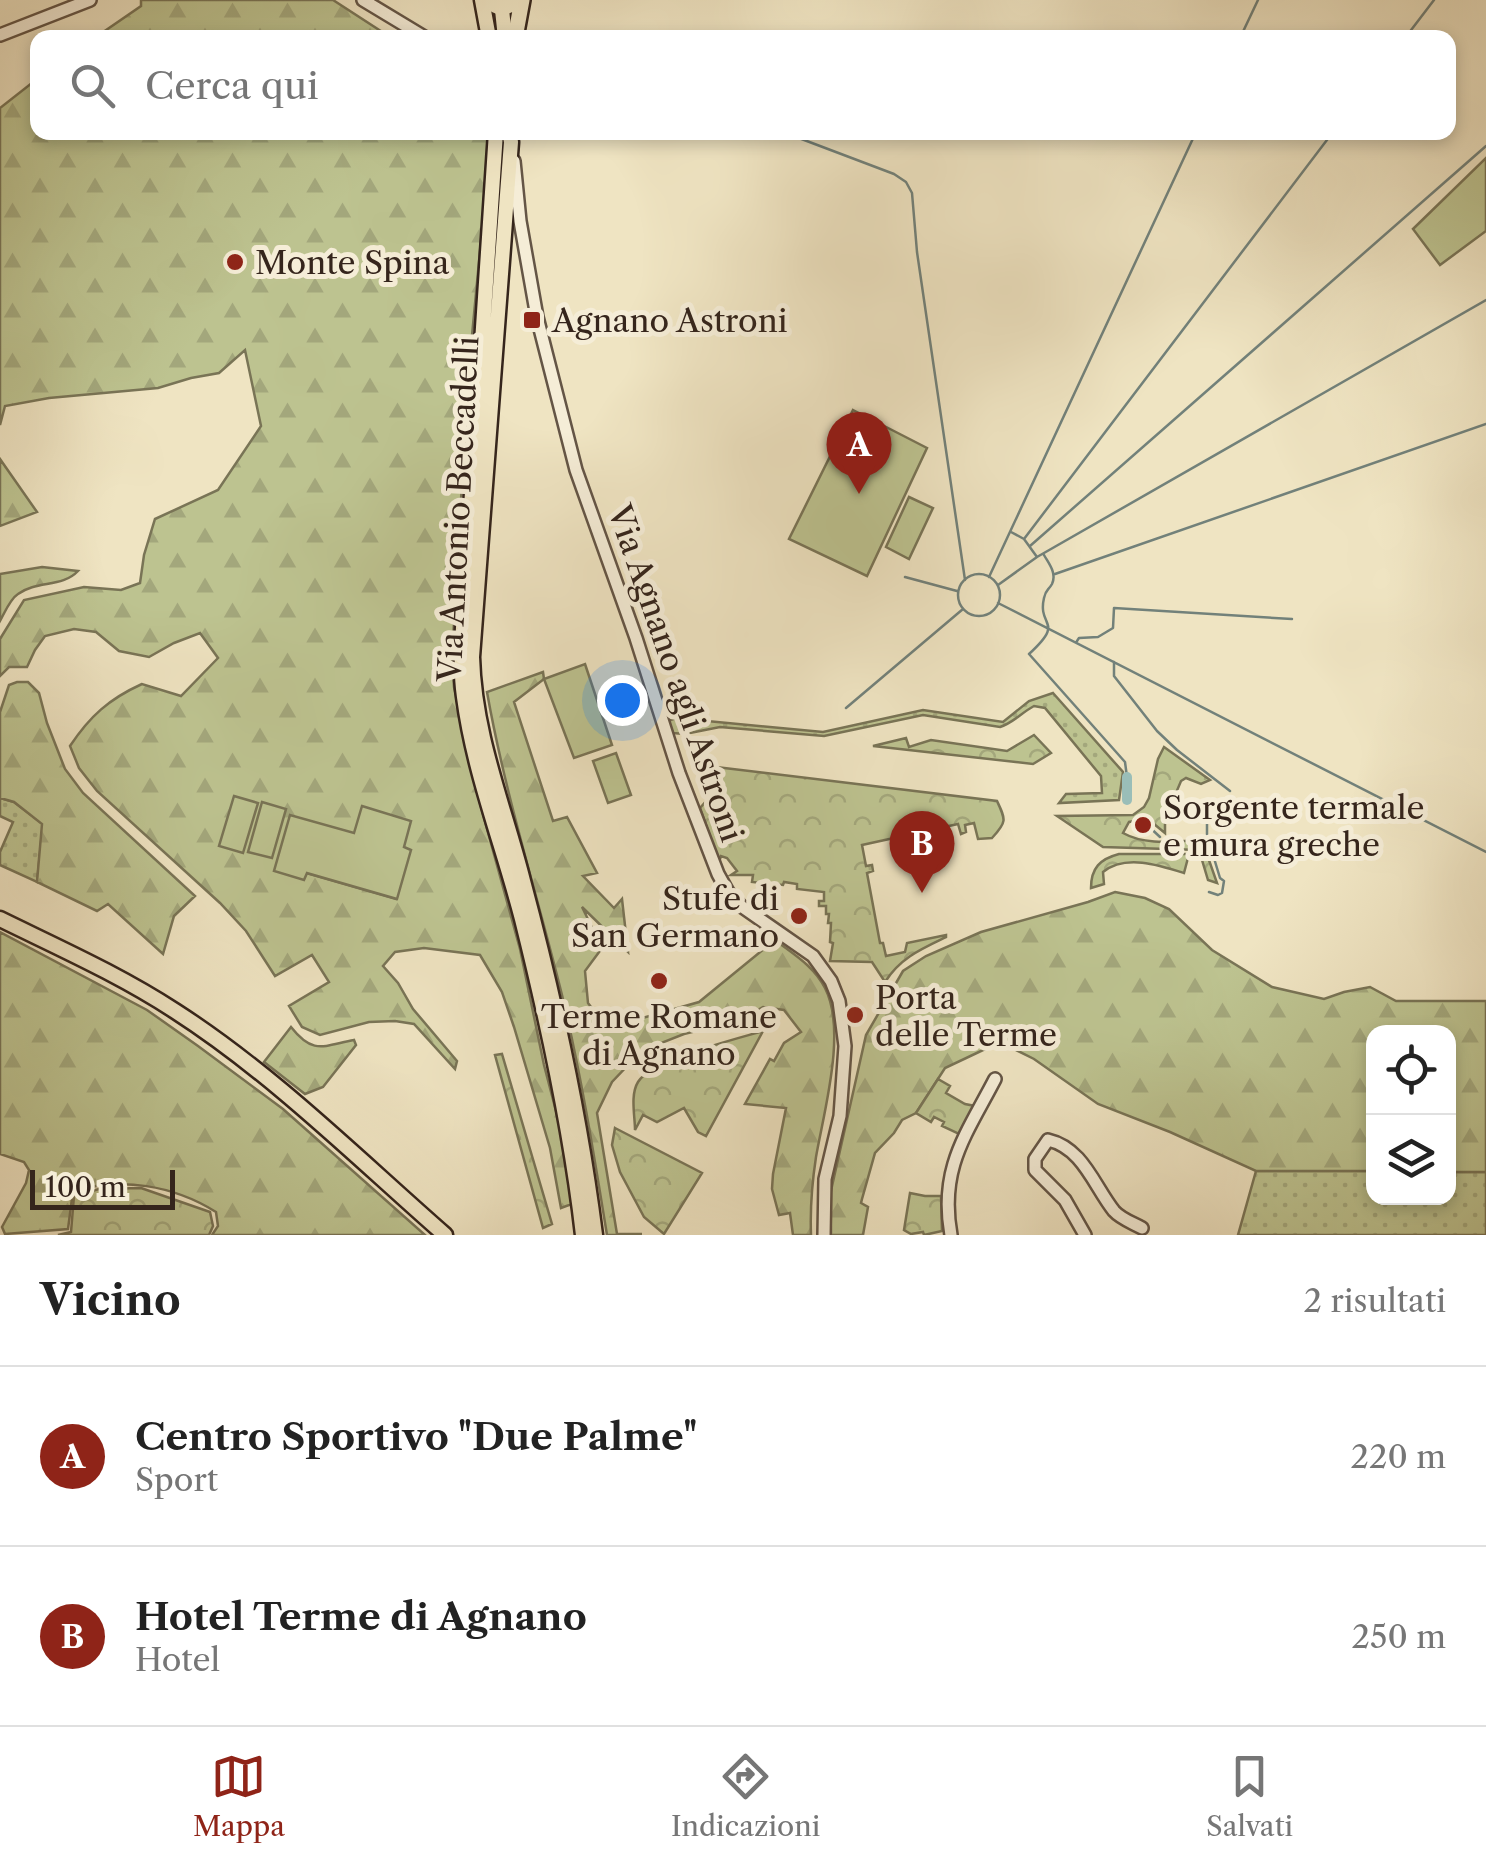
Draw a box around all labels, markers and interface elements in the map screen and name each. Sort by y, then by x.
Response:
search box [30,30,1456,140]
icon: search [65,58,120,113]
text: Cerca qui [145,62,319,109]
place label: Monte Spina [255,243,450,282]
marker: Monte Spina [224,251,246,273]
place label: Agnano Astroni [551,301,788,340]
marker: Agnano Astroni [521,309,543,331]
street label: Via Antonio Beccadelli [429,335,487,684]
pin: A [826,412,892,494]
street label: Via Agnano agli Astroni [600,499,752,847]
your location [597,675,648,726]
place label: Sorgente termale e mura greche [1163,788,1424,864]
pin: B [890,810,954,893]
marker: Sorgente termale e mura greche [1132,814,1154,836]
place label: Stufe di San Germano [571,879,779,955]
marker: Stufe di San Germano [788,905,810,927]
marker: Terme Romane di Agnano [648,970,670,992]
place label: Porta delle Terme [875,978,1057,1054]
place label: Terme Romane di Agnano [541,997,777,1073]
marker: Porta delle Terme [844,1004,866,1026]
map controls [1366,1025,1456,1205]
button: locate [1366,1025,1456,1115]
button: layers [1366,1115,1456,1205]
scale bar [30,1165,175,1210]
text: 100 m [45,1170,126,1204]
text: Vicino [40,1274,181,1326]
text: 2 risultati [1303,1281,1446,1320]
text: Centro Sportivo "Due Palme" [135,1413,697,1460]
text: A [60,1437,85,1476]
text: 220 m [1351,1437,1446,1476]
text: Sport [135,1460,218,1499]
text: Hotel Terme di Agnano [135,1593,587,1640]
text: B [61,1617,84,1656]
text: 250 m [1352,1617,1446,1656]
text: Hotel [135,1640,220,1679]
tab: Mappa [193,1749,285,1843]
tab: Indicazioni [671,1749,820,1843]
tab: Salvati [1206,1749,1293,1843]

